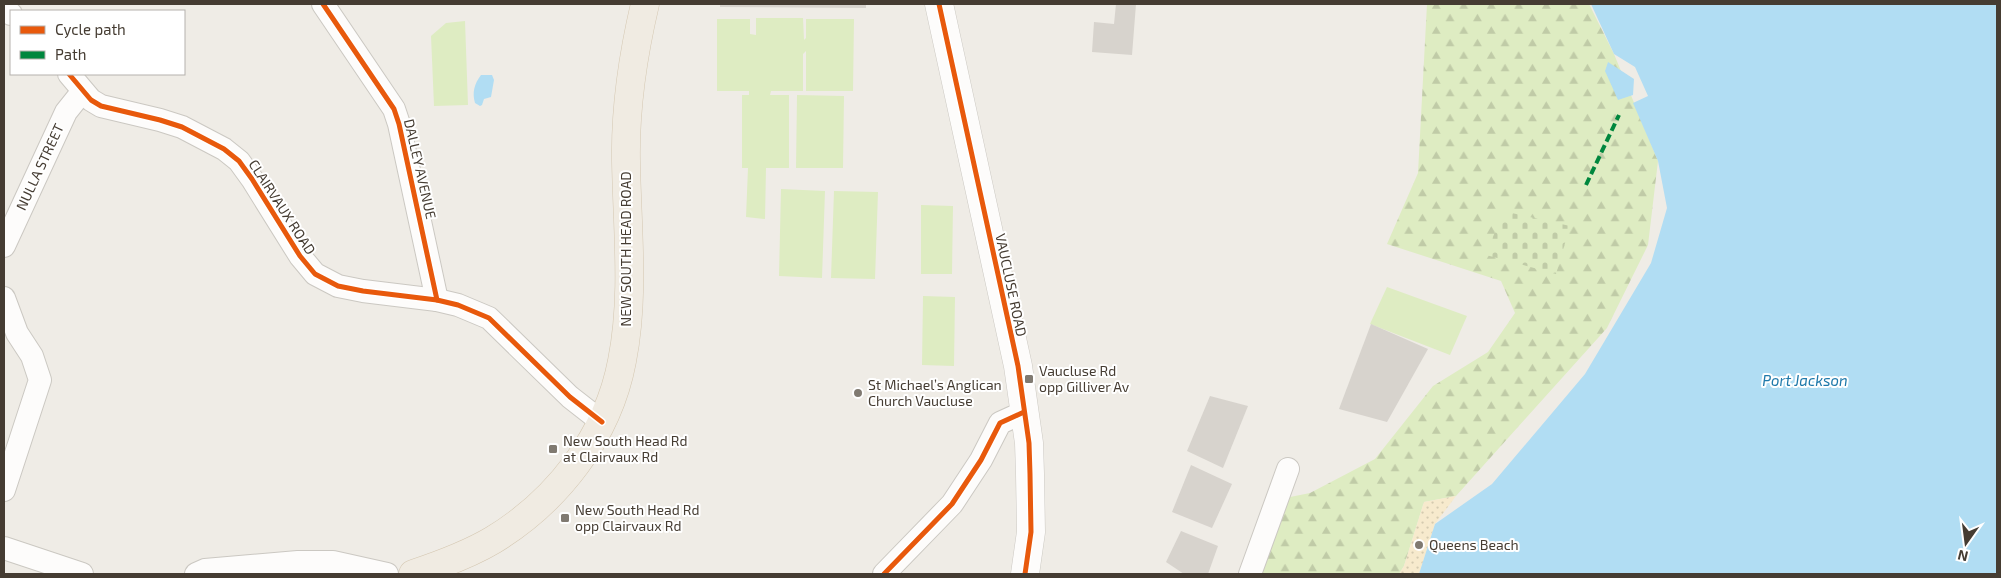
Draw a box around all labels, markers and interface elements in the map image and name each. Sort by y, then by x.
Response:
legend [10,10,185,75]
text: Cycle path [55,20,126,38]
text: Path [55,45,86,63]
street label: DALLEY AVENUE [401,117,440,221]
street label: NULLA STREET [12,121,67,213]
street label: CLAIRVAUX ROAD [245,156,319,257]
street label: NEW SOUTH HEAD ROAD [617,171,634,327]
street label: VAUCLUSE ROAD [992,232,1031,338]
place label: Vaucluse Rd opp Gilliver Av [1039,362,1130,395]
water label: Port Jackson [1762,371,1848,389]
marker: Vaucluse Rd opp Gilliver Av [1023,373,1035,385]
place label: St Michael’s Anglican Church Vaucluse [868,376,1002,409]
marker: St Michael’s Anglican Church Vaucluse [852,387,864,399]
place label: New South Head Rd at Clairvaux Rd [563,432,688,465]
marker: New South Head Rd at Clairvaux Rd [547,443,559,455]
place label: New South Head Rd opp Clairvaux Rd [575,501,700,534]
marker: New South Head Rd opp Clairvaux Rd [559,512,571,524]
north arrow [1941,518,1991,568]
place label: Queens Beach [1429,536,1519,553]
marker: Queens Beach [1413,539,1425,551]
text: N [1956,547,1970,566]

